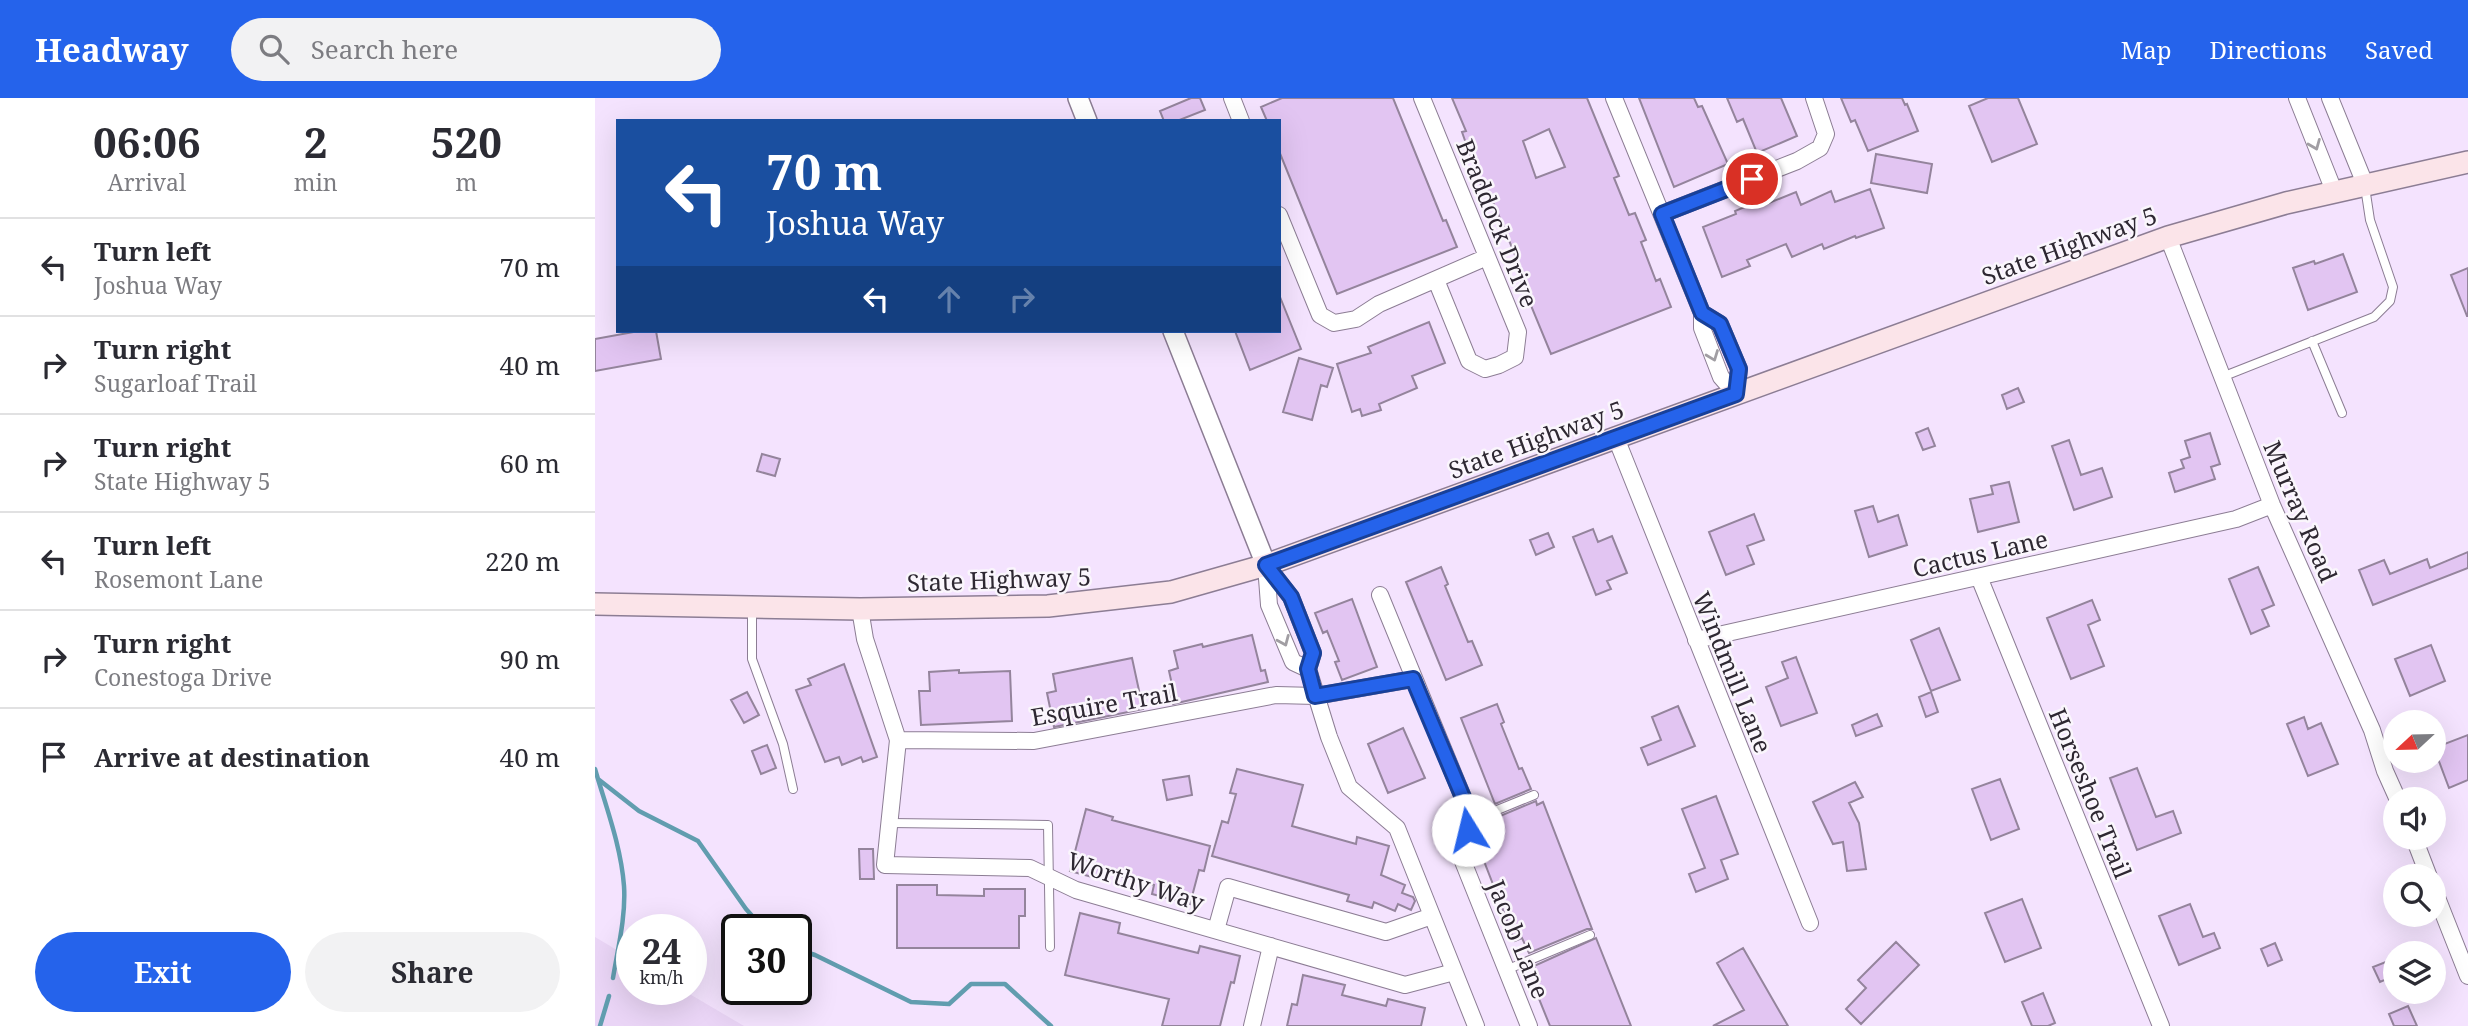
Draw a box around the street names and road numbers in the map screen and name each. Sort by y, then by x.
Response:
street label: Braddock Drive [1449,134,1547,312]
street label: State Highway 5 [1977,198,2161,292]
street label: State Highway 5 [1444,392,1628,486]
street label: Murray Road [2256,435,2346,587]
street label: Cactus Lane [1909,521,2051,585]
street label: State Highway 5 [906,559,1092,599]
street label: Windmill Lane [1686,586,1780,758]
street label: Esquire Trail [1028,675,1180,733]
street label: Horseshoe Trail [2042,703,2140,884]
street label: Worthy Way [1063,843,1209,919]
street label: Jacob Lane [1480,874,1558,1003]

